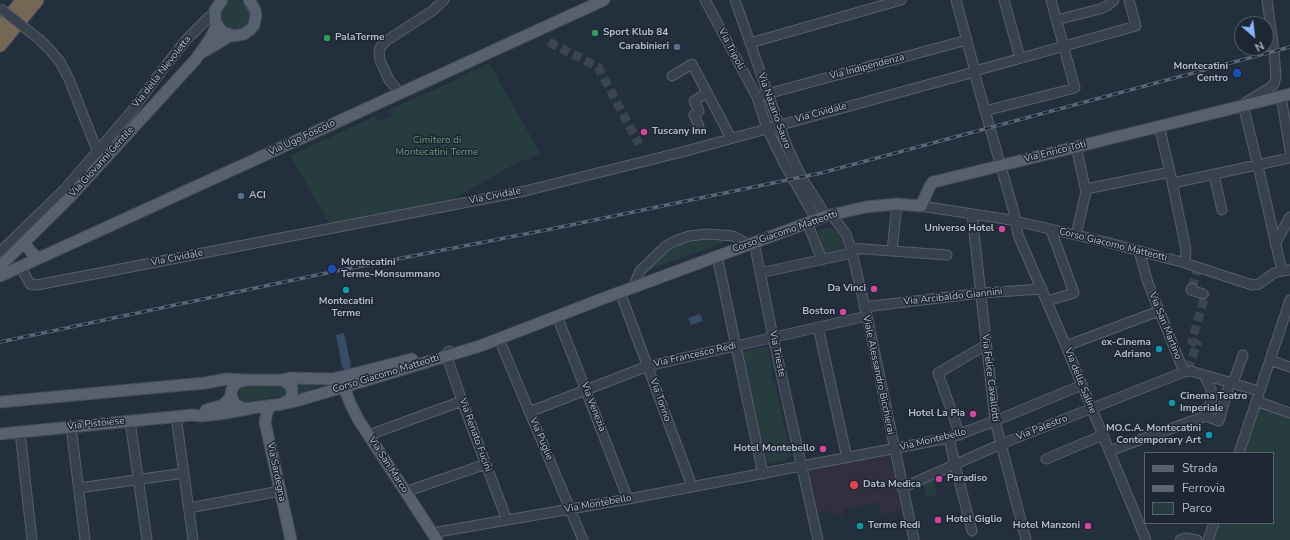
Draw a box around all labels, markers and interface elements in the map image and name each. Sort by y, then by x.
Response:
north arrow [1234,16,1274,56]
street label: Via Tripoli [715,26,747,72]
place label: Sport Klub 84 [603,27,668,39]
marker: Sport Klub 84 [590,28,600,38]
place label: PalaTerme [335,32,384,44]
marker: PalaTerme [322,33,332,43]
street label: Via della Nievoletta [130,34,194,110]
text: N [1252,38,1267,55]
place label: Carabinieri [619,41,669,53]
marker: Carabinieri [672,42,682,52]
street label: Via Indipendenza [828,51,906,83]
place label: Montecatini Centro [1174,61,1228,84]
marker: Montecatini Centro [1231,67,1243,79]
street label: Via Nazario Sauro [755,71,793,151]
street label: Via Cividale [794,100,848,126]
street label: Via Ugo Foscolo [267,117,337,159]
street label: Via Giovanni Gentile [67,124,137,200]
place label: Tuscany Inn [652,126,707,138]
marker: Tuscany Inn [639,127,649,137]
park label: Cimitero di Montecatini Terme [396,135,478,158]
street label: Via Enrico Toti [1023,138,1087,166]
street label: Via Cividale [468,185,522,207]
place label: ACI [249,190,266,202]
marker: ACI [236,191,246,201]
street label: Corso Giacomo Matteotti [731,208,839,256]
place label: Universo Hotel [925,223,994,235]
marker: Universo Hotel [997,224,1007,234]
street label: Corso Giacomo Matteotti [1058,226,1168,264]
street label: Via Cividale [150,247,204,269]
place label: Montecatini Terme-Monsummano [341,257,440,280]
marker: Montecatini Terme-Monsummano [326,263,338,275]
place label: Da Vinci [827,283,866,295]
marker: Da Vinci [869,284,879,294]
marker: Montecatini Terme [341,285,351,295]
street label: Via Arcibaldo Giannini [903,286,1003,308]
street label: Via San Martino [1146,291,1184,361]
place label: Montecatini Terme [319,296,373,320]
place label: Boston [802,306,835,318]
marker: Boston [838,307,848,317]
street label: Viale Alessandro Bicchierai [859,314,897,436]
street label: Via Trieste [766,330,788,378]
street label: Via Felice Cavallotti [979,334,1001,422]
place label: ex-Cinema Adriano [1101,337,1151,360]
street label: Via Francesco Redi [653,340,737,370]
marker: ex-Cinema Adriano [1154,344,1164,354]
street label: Via delle Saline [1061,346,1099,416]
street label: Corso Giacomo Matteotti [331,352,441,396]
street label: Via Torino [647,377,673,423]
street label: Via Venezia [578,381,608,433]
place label: Cinema Teatro Imperiale [1180,391,1247,414]
street label: Via Renato Fucini [456,397,494,473]
marker: Cinema Teatro Imperiale [1167,398,1177,408]
place label: Hotel La Pia [908,408,965,420]
marker: Hotel La Pia [968,409,978,419]
street label: Via Palestro [1015,413,1069,443]
street label: Via Pistoiese [67,415,125,433]
street label: Via Puglie [527,416,555,462]
place label: MO.C.A. Montecatini Contemporary Art [1106,423,1201,446]
street label: Via Montebello [898,426,968,454]
marker: MO.C.A. Montecatini Contemporary Art [1204,430,1214,440]
street label: Via San Marco [365,435,411,495]
street label: Via Sardegna [264,441,288,503]
place label: Hotel Montebello [733,443,815,455]
marker: Hotel Montebello [818,444,828,454]
legend [1144,452,1274,524]
text: Strada [1182,460,1218,476]
place label: Paradiso [947,473,987,485]
marker: Paradiso [934,474,944,484]
marker: Data Medica [848,479,860,491]
place label: Data Medica [863,479,921,491]
text: Ferrovia [1182,480,1225,496]
street label: Via Montebello [563,492,633,516]
text: Parco [1182,500,1212,516]
place label: Hotel Giglio [946,514,1002,526]
marker: Hotel Giglio [933,515,943,525]
place label: Terme Redi [868,520,920,532]
place label: Hotel Manzoni [1013,520,1080,532]
marker: Terme Redi [855,521,865,531]
marker: Hotel Manzoni [1083,521,1093,531]

